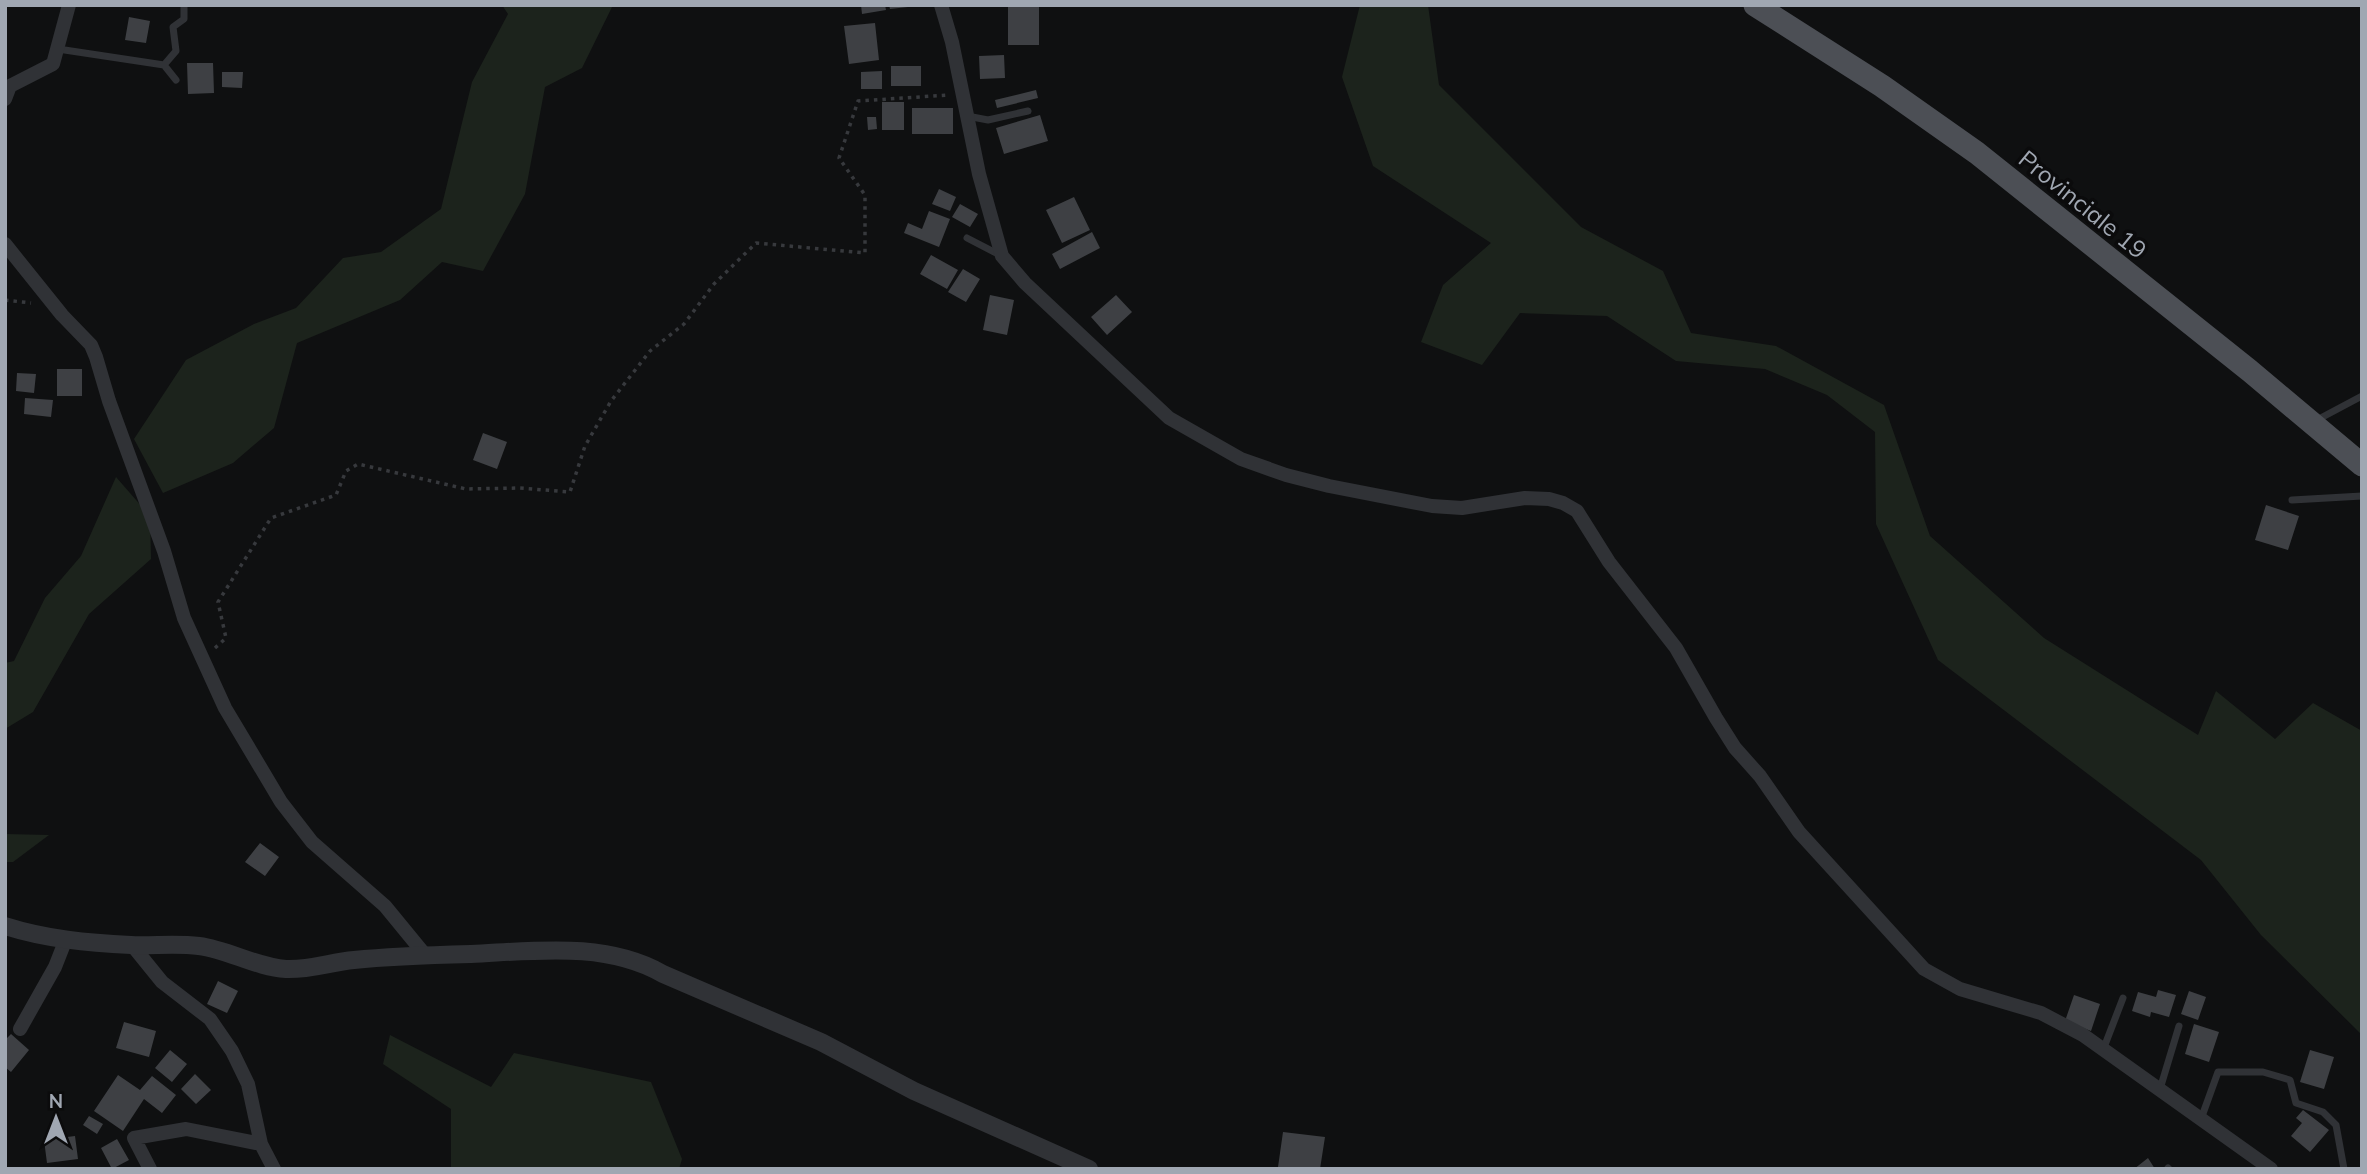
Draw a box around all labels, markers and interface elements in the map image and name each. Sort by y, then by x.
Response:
street label: Provinciale 19 [2013,143,2153,265]
north arrow [21,1083,91,1153]
text: N [49,1089,63,1113]

